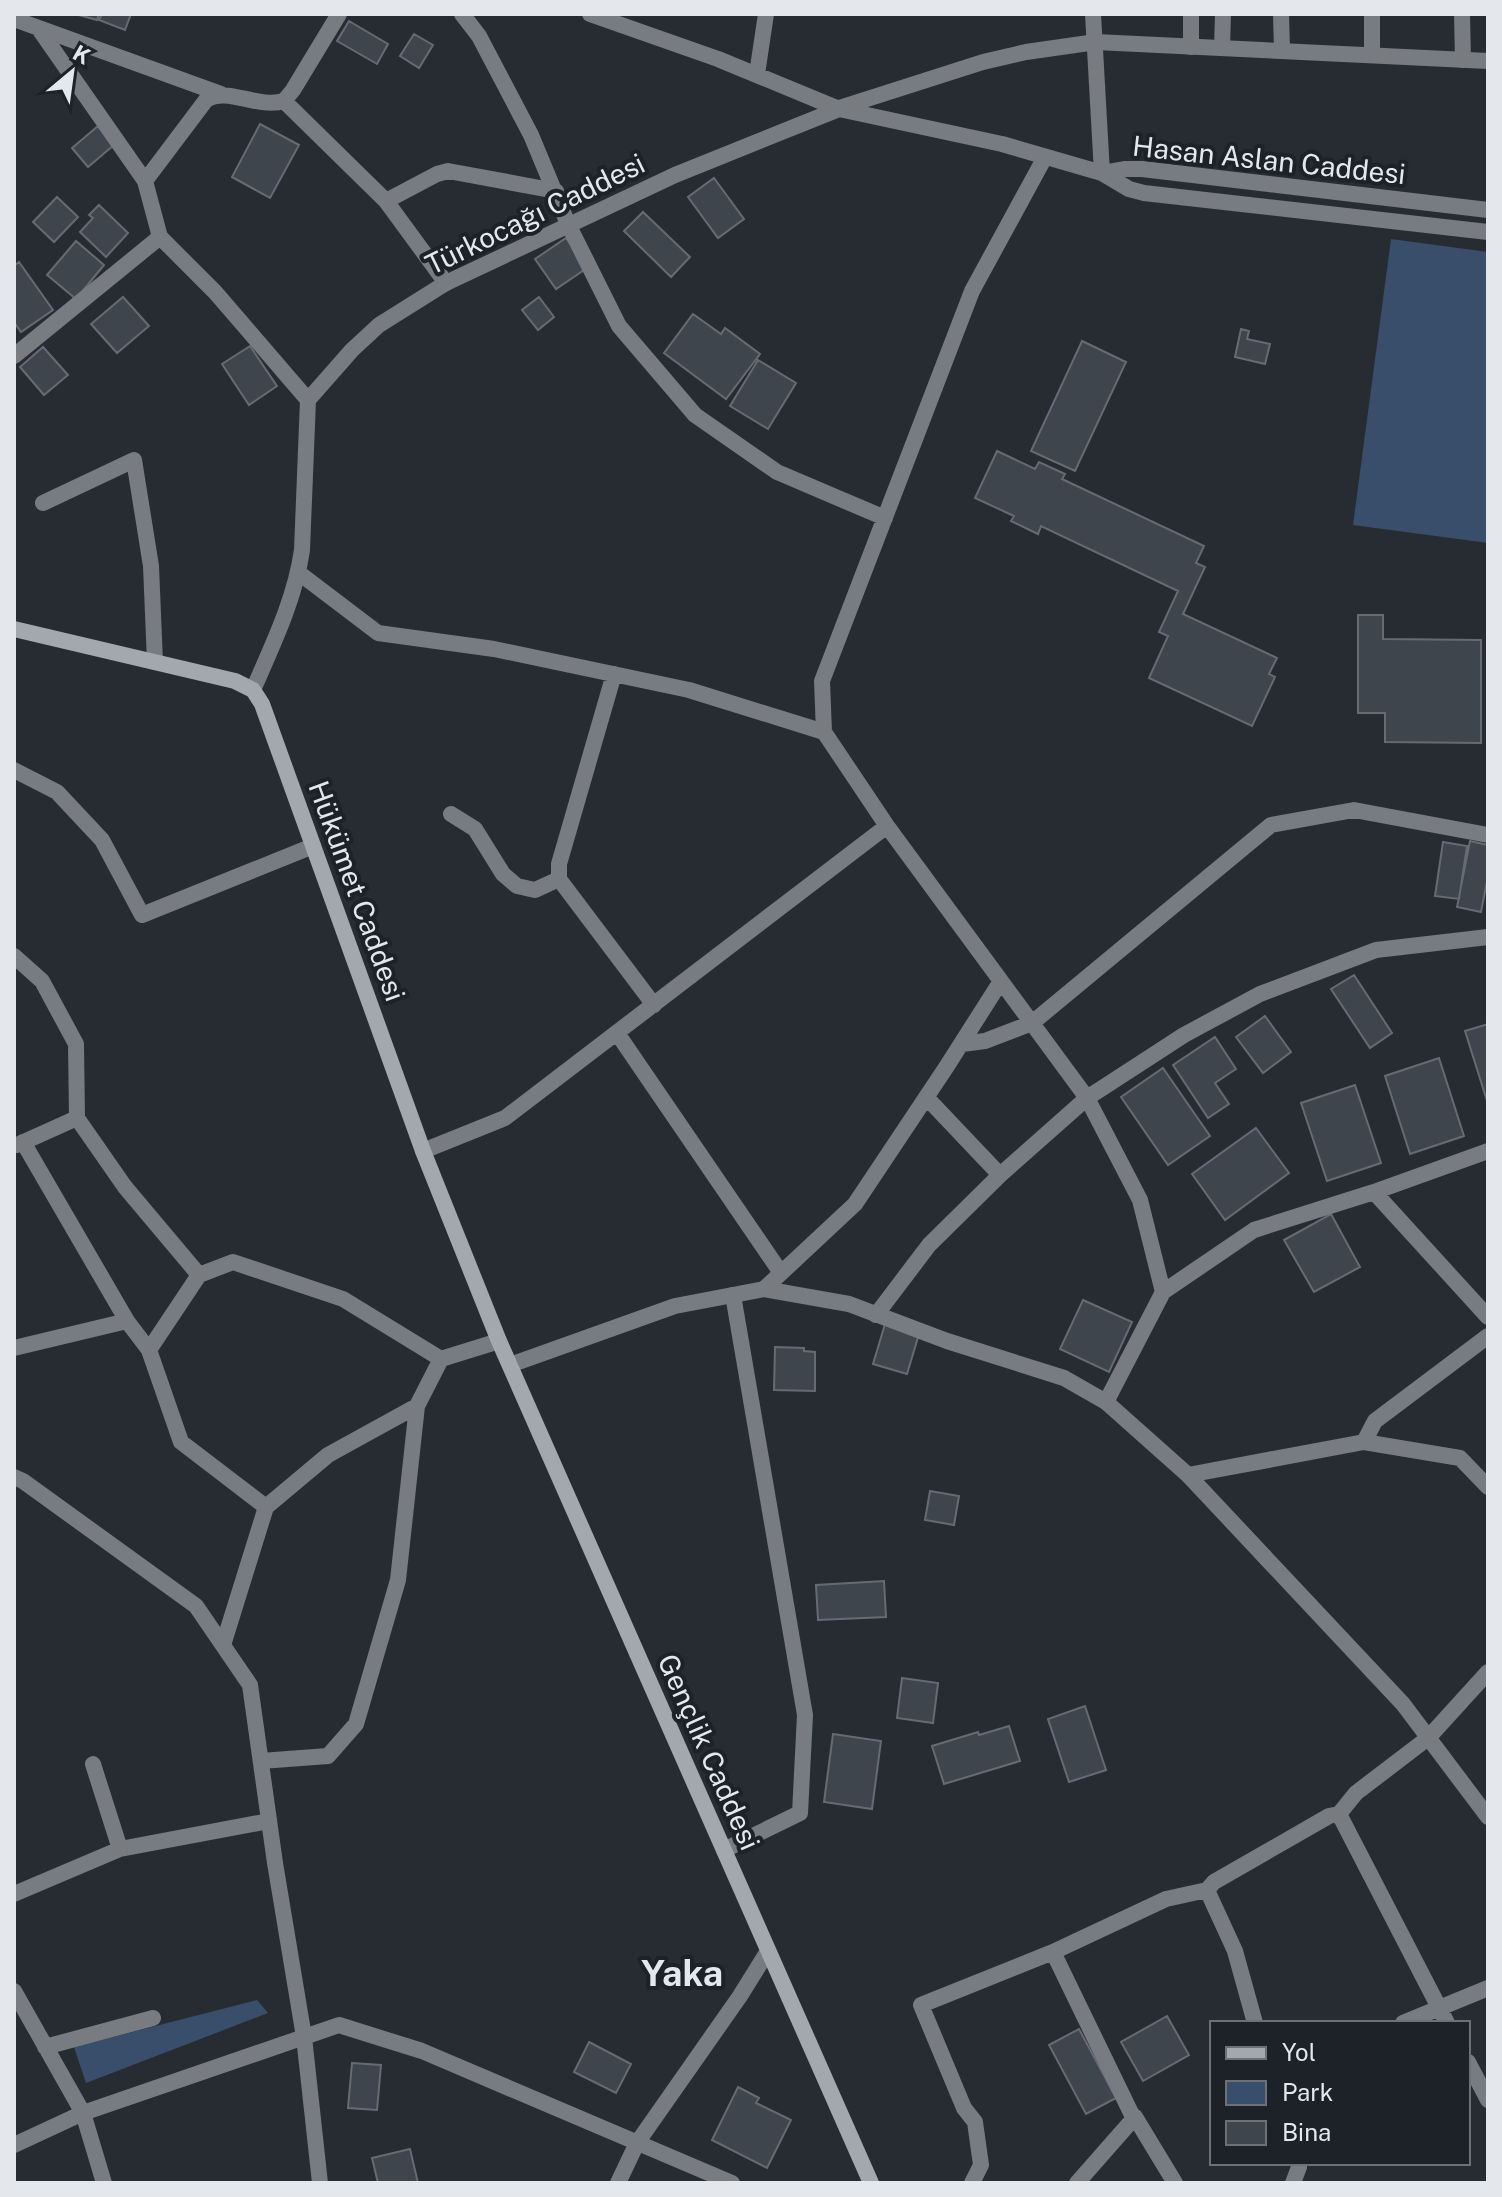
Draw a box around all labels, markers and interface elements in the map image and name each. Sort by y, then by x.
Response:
north arrow [32,32,112,112]
text: K [68,39,95,70]
street label: Hasan Aslan Caddesi [1131,129,1407,190]
street label: Türkocağı Caddesi [420,146,650,281]
street label: Hükümet Caddesi [302,776,413,1005]
street label: Gençlik Caddesi [652,1649,767,1855]
district label: Yaka [641,1952,723,1994]
legend [1210,2021,1470,2165]
text: Yol [1282,2038,1316,2066]
text: Park [1282,2078,1333,2106]
text: Bina [1282,2118,1331,2146]

